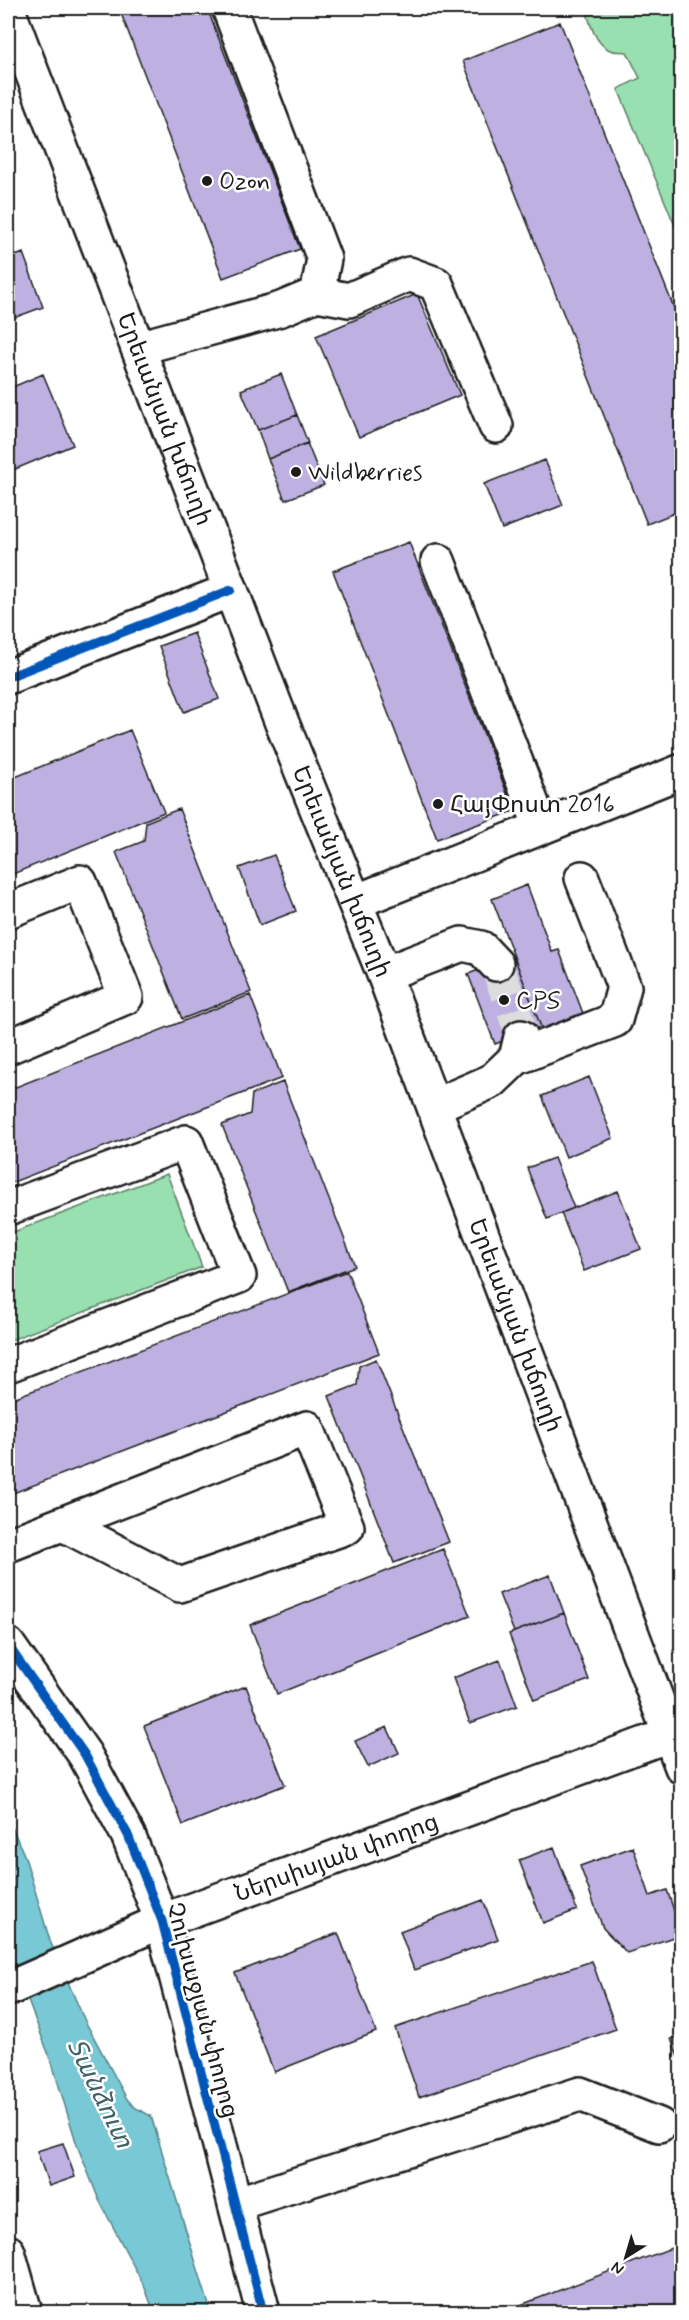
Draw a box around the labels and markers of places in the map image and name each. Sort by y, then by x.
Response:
place label: Ozon [219,167,270,198]
marker: Ozon [200,174,214,188]
place label: Wildberries [308,458,423,489]
marker: Wildberries [289,465,303,479]
place label: ՀայՓոստ 2016 [450,790,615,821]
marker: ՀայՓոստ 2016 [431,797,445,811]
place label: CPS [516,986,560,1017]
marker: CPS [497,993,511,1007]

